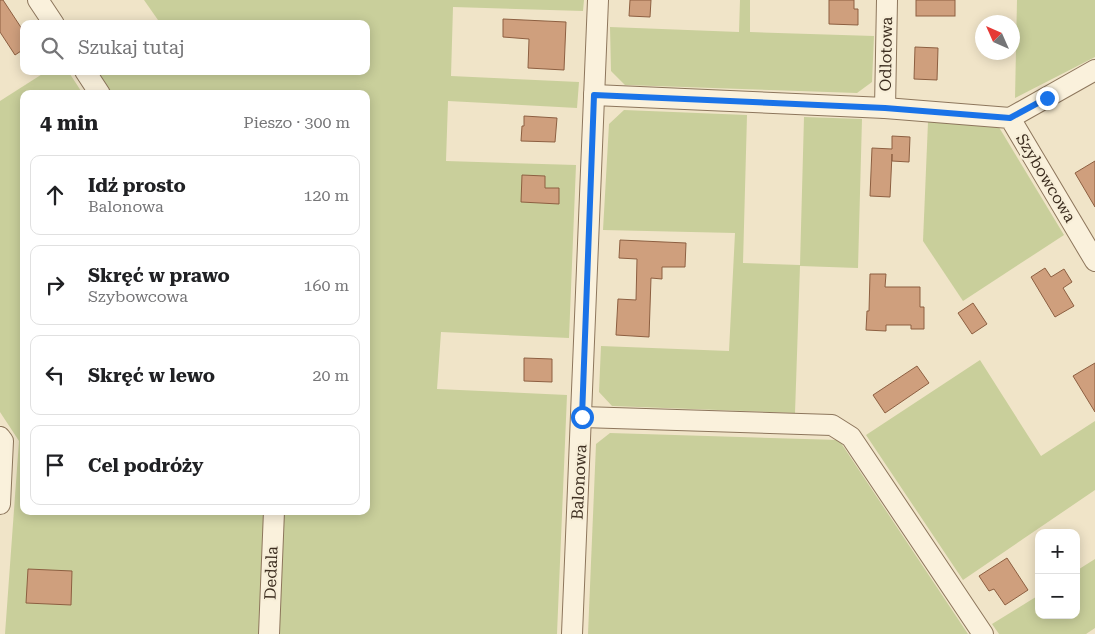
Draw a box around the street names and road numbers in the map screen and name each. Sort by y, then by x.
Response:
street label: Odlotowa [876,16,896,92]
street label: Szybowcowa [1012,130,1080,226]
street label: Balonowa [568,443,590,520]
street label: Dedala [261,545,281,600]

